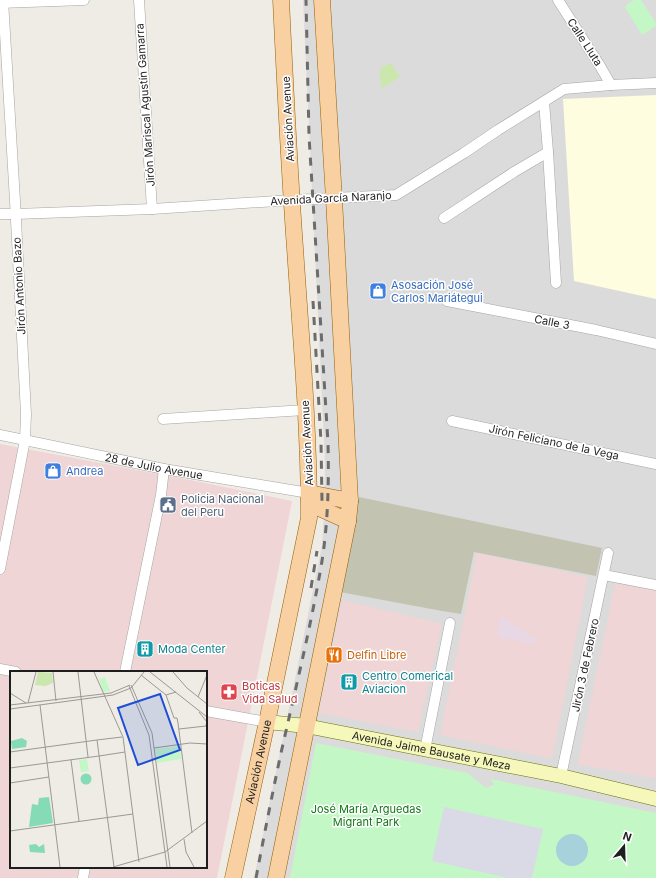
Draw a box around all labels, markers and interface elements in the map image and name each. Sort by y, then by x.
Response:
street label: Calle Lluta [564,15,606,69]
street label: Jirón Mariscal Agustín Gamarra [132,23,158,187]
street label: Aviación Avenue [279,76,297,162]
street label: Avenida García Naranjo [270,188,392,208]
street label: Jirón Antonio Bazo [9,236,29,335]
place label: Asosación José Carlos Mariátegui [391,278,483,305]
shop icon: Asosación José Carlos Mariátegui [368,281,388,301]
street label: Calle 3 [533,312,571,332]
street label: Aviación Avenue [298,400,316,486]
street label: Jirón Feliciano de la Vega [488,421,620,463]
street label: 28 de Julio Avenue [104,450,204,482]
shop icon: Andrea [43,461,63,481]
place label: Andrea [66,464,103,478]
place label: Policia Nacional del Peru [181,492,263,519]
public building icon: Policia Nacional del Peru [158,495,178,515]
street label: Jirón 3 de Febrero [568,617,602,713]
building icon: Moda Center [135,639,155,659]
place label: Moda Center [158,642,226,656]
restaurant icon: Delfin Libre [324,645,344,665]
place label: Delfin Libre [347,648,406,662]
place label: Centro Comerical Aviacion [362,669,453,696]
inset map [10,671,207,868]
building icon: Centro Comerical Aviacion [339,672,359,692]
place label: Boticas Vida Salud [242,679,297,706]
pharmacy icon: Boticas Vida Salud [219,682,239,702]
street label: Aviación Avenue [242,718,274,805]
street label: Avenida Jaime Bausate y Meza [351,728,512,773]
park label: José María Arguedas Migrant Park [311,802,421,829]
north arrow [604,826,644,866]
text: N [621,829,634,845]

